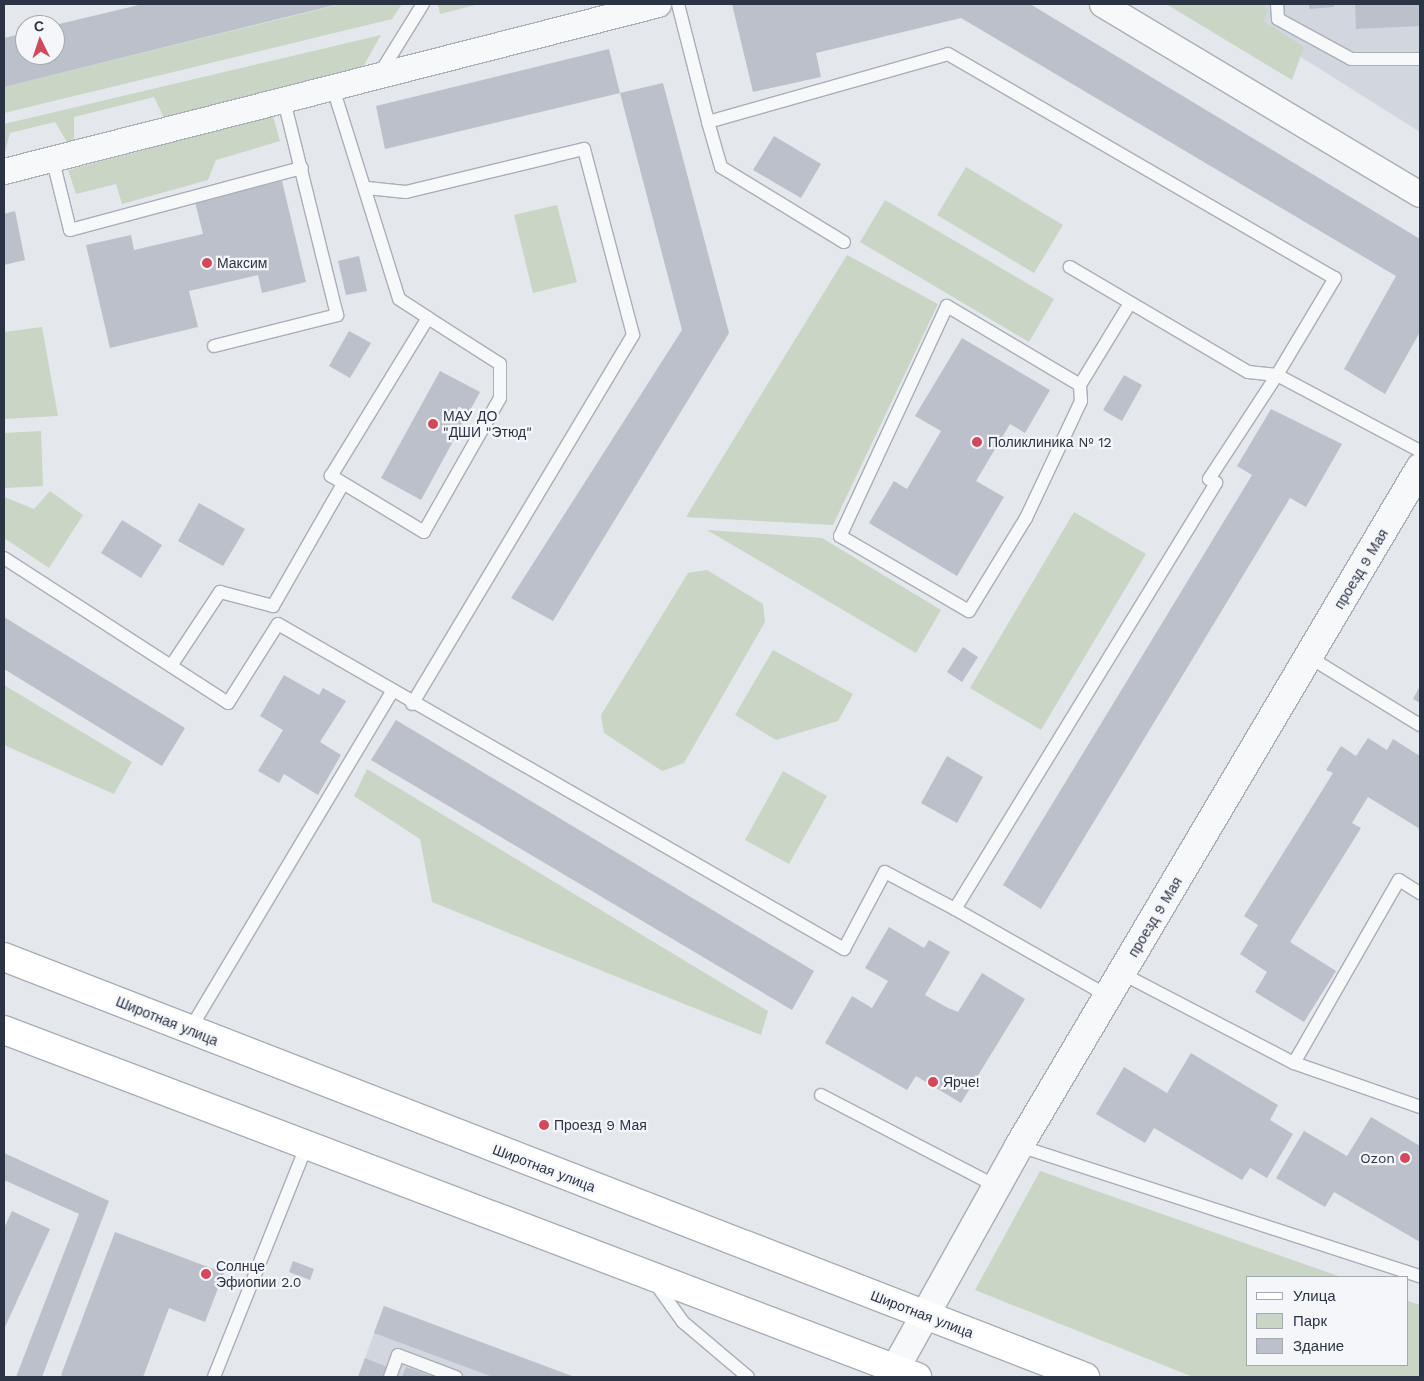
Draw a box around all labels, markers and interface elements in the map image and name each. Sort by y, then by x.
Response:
north arrow [15,15,65,65]
text: С [33,18,45,34]
place label: Максим [217,255,267,271]
marker: Максим [201,257,213,269]
place label: МАУ ДО "ДШИ "Этюд" [443,408,532,441]
marker: МАУ ДО "ДШИ "Этюд" [427,418,439,430]
place label: Поликлиника № 12 [988,434,1112,450]
marker: Поликлиника № 12 [970,435,984,449]
street label: проезд 9 Мая [1331,526,1391,612]
street label: проезд 9 Мая [1125,874,1185,960]
street label: Широтная улица [113,993,221,1049]
place label: Ярче! [943,1074,979,1090]
marker: Ярче! [927,1076,939,1088]
place label: Проезд 9 Мая [554,1117,647,1133]
marker: Проезд 9 Мая [538,1119,550,1131]
street label: Широтная улица [490,1141,598,1195]
place label: Ozon [1360,1150,1395,1166]
marker: Ozon [1399,1152,1411,1164]
place label: Солнце Эфиопии 2.0 [216,1258,301,1290]
marker: Солнце Эфиопии 2.0 [200,1268,212,1280]
legend [1246,1276,1409,1366]
street label: Широтная улица [868,1287,976,1341]
text: Улица [1293,1287,1336,1305]
text: Парк [1293,1312,1327,1330]
text: Здание [1293,1337,1344,1355]

